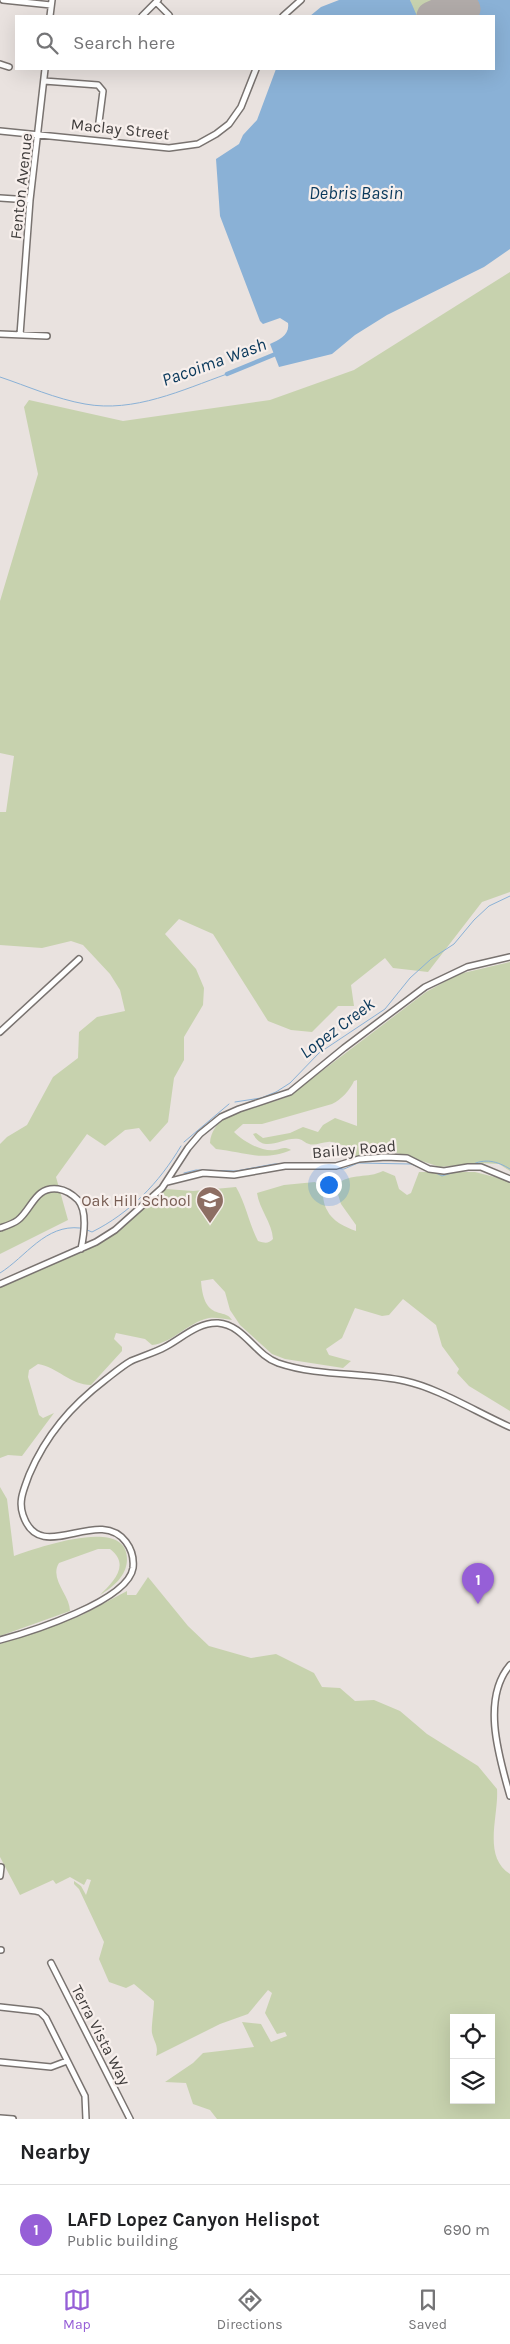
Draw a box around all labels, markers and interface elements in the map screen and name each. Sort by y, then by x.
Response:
search box [15,15,495,70]
icon: search [33,29,61,57]
text: Search here [73,32,175,54]
street label: Maclay Street [70,114,170,144]
street label: Fenton Avenue [6,132,36,240]
water label: Debris Basin [309,182,403,204]
water label: Pacoima Wash [159,333,269,391]
water label: Lopez Creek [295,992,379,1063]
street label: Bailey Road [311,1136,397,1162]
your location [316,1172,342,1198]
school or university icon: Oak Hill School [195,1185,225,1224]
place label: Oak Hill School [81,1191,191,1210]
pin: 1 [462,1563,494,1604]
street label: Terra Vista Way [68,1982,135,2089]
map controls [450,2014,495,2104]
button: locate [450,2014,495,2059]
button: layers [450,2059,495,2104]
text: Nearby [20,2140,90,2164]
text: LAFD Lopez Canyon Helispot [67,2209,320,2231]
text: 1 [33,2220,39,2239]
text: 690 m [443,2220,490,2239]
text: Public building [67,2231,178,2250]
tab: Map [63,2286,91,2333]
tab: Directions [217,2286,283,2333]
tab: Saved [408,2286,447,2333]

